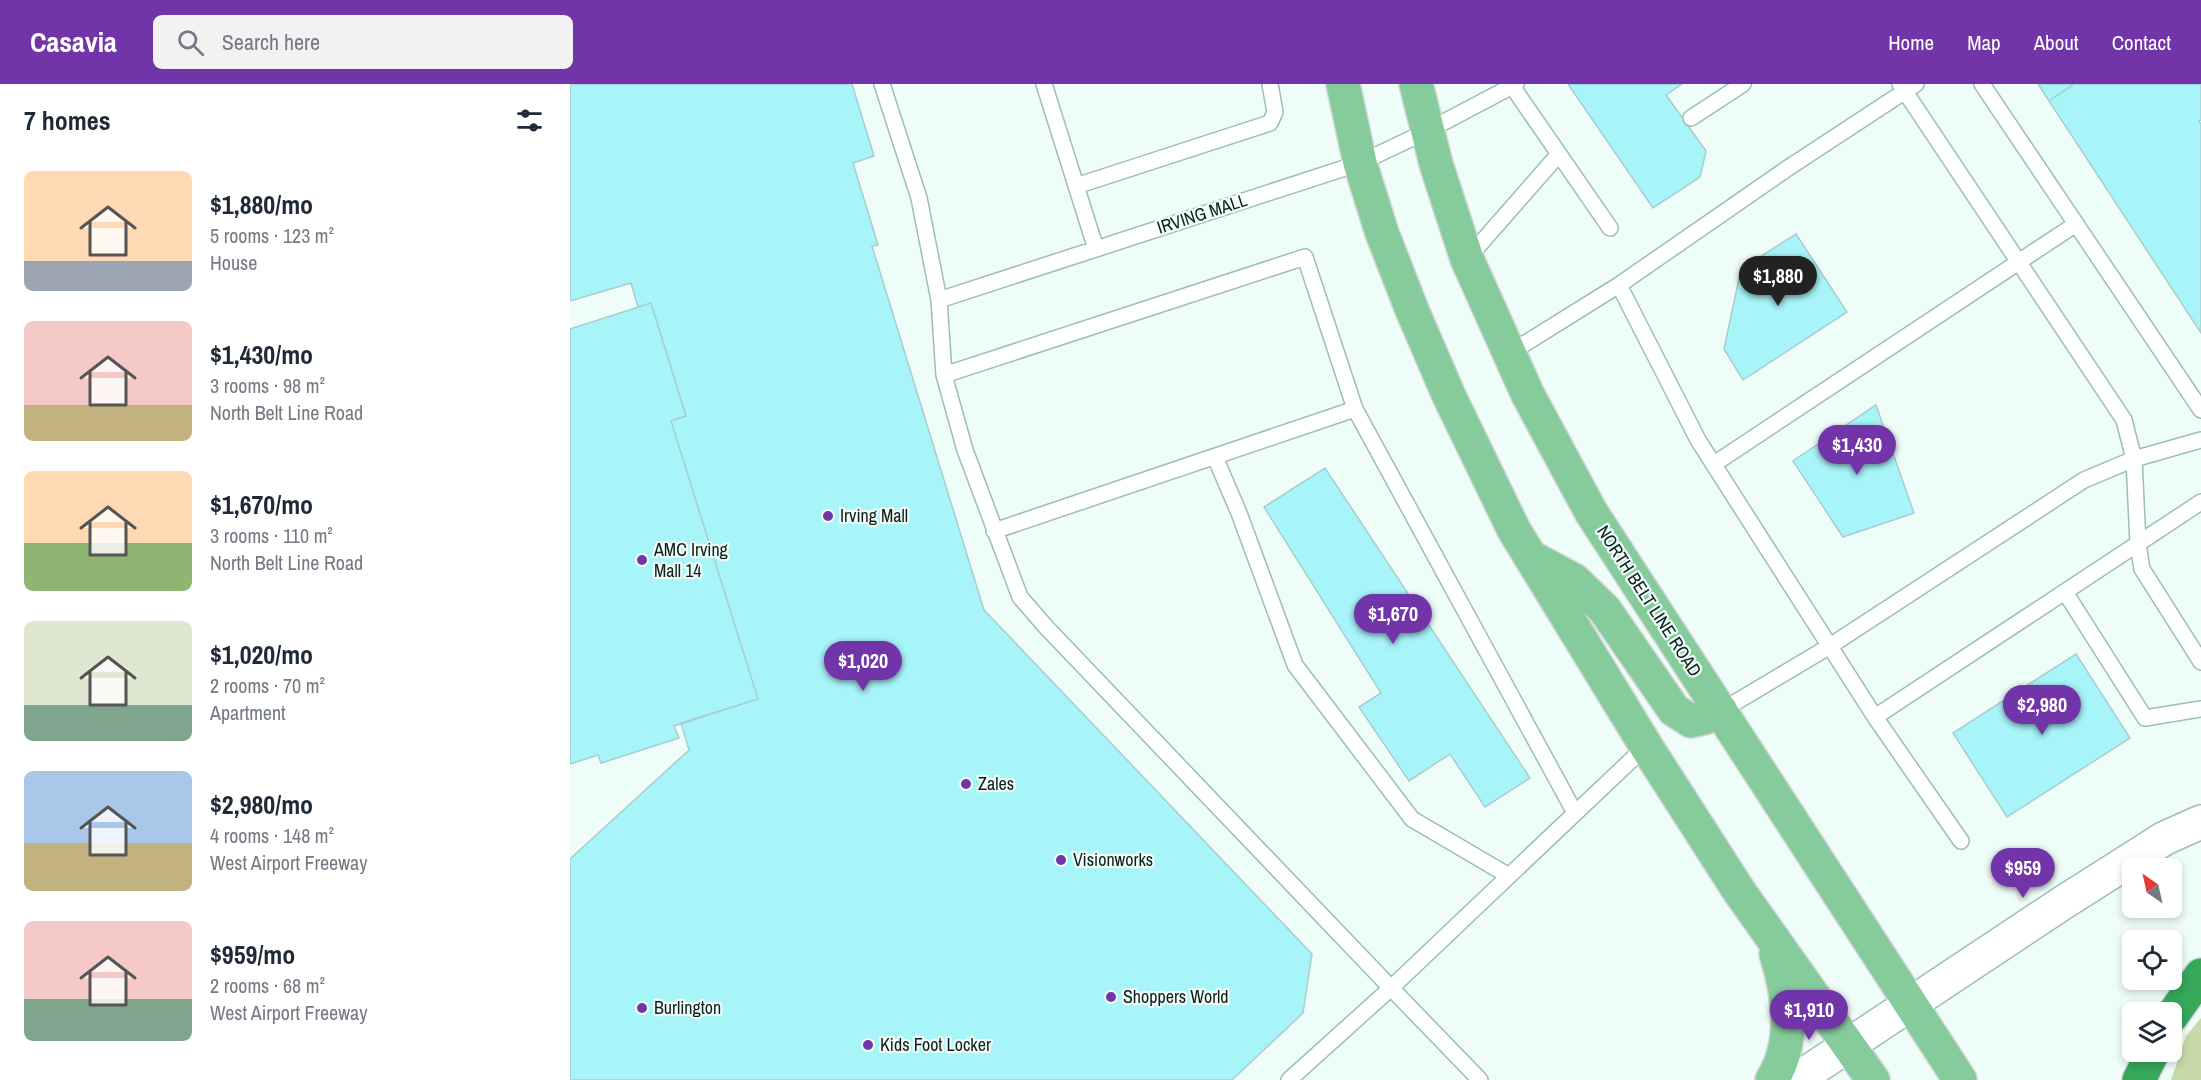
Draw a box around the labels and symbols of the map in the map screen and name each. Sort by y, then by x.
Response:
street label: IRVING MALL [1154,187,1250,240]
pin: $1,880 [1729,256,1827,307]
pin: $1,430 [1808,425,1906,476]
place label: Irving Mall [840,503,908,528]
marker: Irving Mall [821,509,835,523]
street label: NORTH BELT LINE ROAD [1591,520,1708,681]
place label: AMC Irving Mall 14 [653,537,729,583]
marker: AMC Irving Mall 14 [635,553,649,567]
pin: $1,670 [1344,594,1442,645]
pin: $1,020 [814,641,912,692]
pin: $2,980 [1993,685,2091,736]
place label: Zales [978,771,1014,796]
marker: Zales [959,777,973,791]
place label: Visionworks [1073,847,1153,872]
pin: $959 [1987,848,2059,899]
marker: Visionworks [1054,853,1068,867]
north arrow [2122,858,2182,918]
place label: Shoppers World [1123,984,1229,1009]
marker: Shoppers World [1104,990,1118,1004]
pin: $1,910 [1760,990,1858,1041]
place label: Burlington [654,995,721,1020]
marker: Burlington [635,1001,649,1015]
place label: Kids Foot Locker [880,1032,991,1057]
marker: Kids Foot Locker [861,1038,875,1052]

